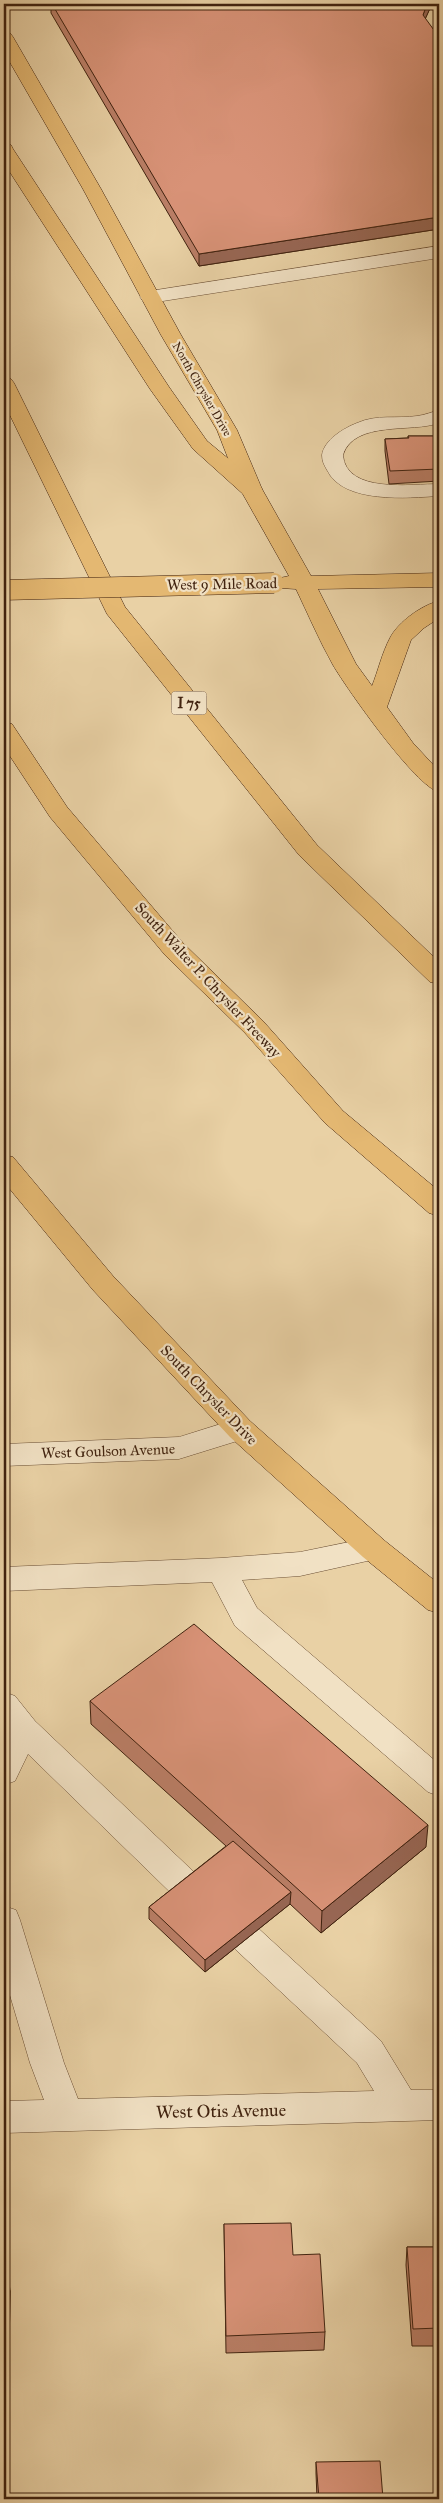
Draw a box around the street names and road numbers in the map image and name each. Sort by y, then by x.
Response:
street label: North Chrysler Drive [169,339,235,439]
street label: West 9 Mile Road [167,574,278,594]
road number: I 75 [172,691,206,714]
street label: South Walter P. Chrysler Freeway [131,899,285,1062]
street label: South Chrysler Drive [157,1341,261,1449]
street label: West Goulson Avenue [41,1440,175,1462]
street label: West Otis Avenue [156,2099,286,2123]

